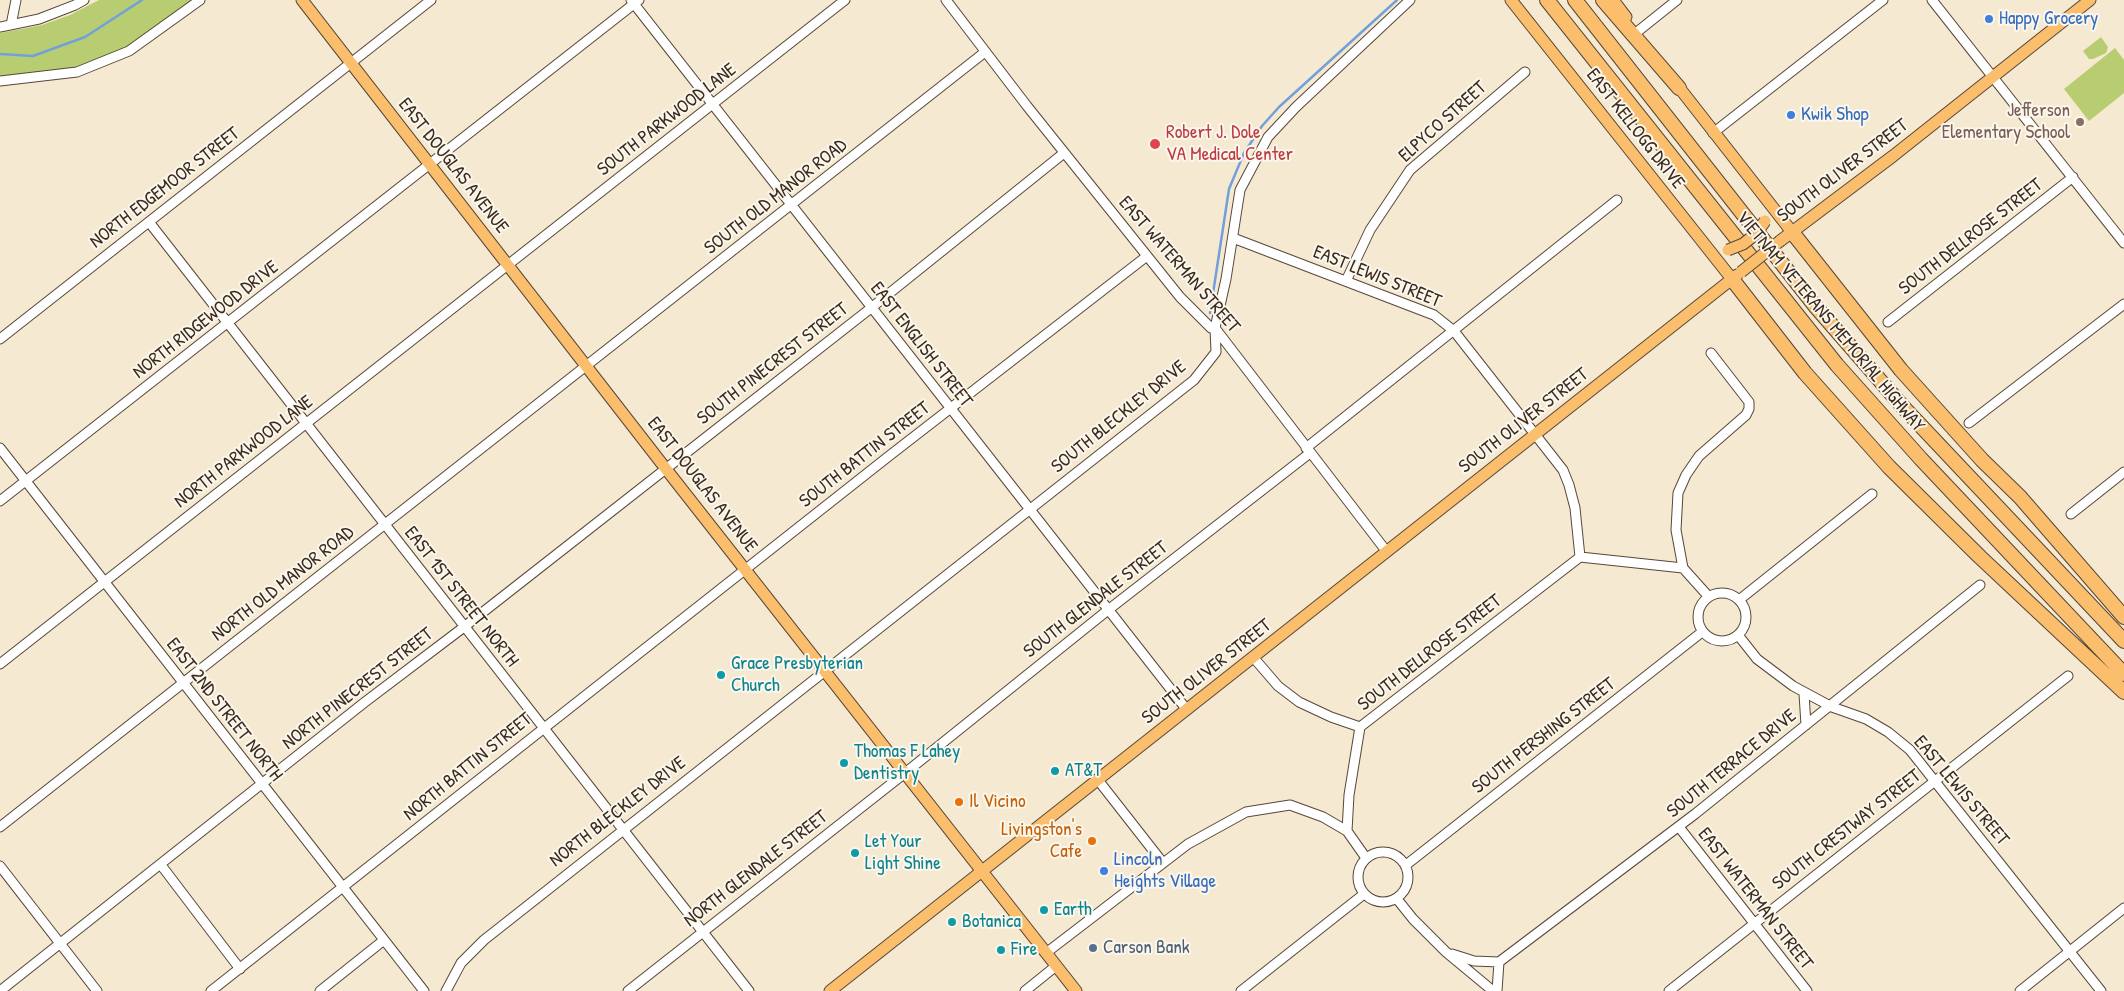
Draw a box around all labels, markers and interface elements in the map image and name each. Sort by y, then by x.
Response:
place label: Happy Grocery [1999,8,2098,30]
marker: Happy Grocery [1983,13,1995,25]
street label: SOUTH PARKWOOD LANE [593,59,741,181]
street label: EAST KELLOGG DRIVE [1581,64,1689,194]
street label: ELPYCO STREET [1394,77,1492,167]
street label: EAST DOUGLAS AVENUE [393,94,513,238]
place label: Jefferson Elementary School [1942,100,2070,144]
place label: Kwik Shop [1801,104,1869,126]
marker: Kwik Shop [1785,109,1797,121]
street label: SOUTH OLIVER STREET [1773,114,1913,228]
marker: Jefferson Elementary School [2074,116,2086,128]
street label: NORTH EDGEMOOR STREET [86,122,244,254]
place label: Robert J. Dole VA Medical Center [1166,122,1293,166]
street label: SOUTH OLD MANOR ROAD [700,134,852,260]
marker: Robert J. Dole VA Medical Center [1148,137,1162,151]
street label: SOUTH DELLROSE STREET [1895,174,2047,300]
street label: EAST WATERMAN STREET [1113,192,1245,338]
street label: VIETNAM VETERANS MEMORIAL HIGHWAY [1731,207,1929,437]
street label: EAST LEWIS STREET [1310,241,1444,313]
street label: NORTH RIDGEWOOD DRIVE [129,256,283,384]
street label: EAST ENGLISH STREET [865,278,977,412]
street label: SOUTH PINECREST STREET [693,298,853,430]
street label: SOUTH BLECKLEY DRIVE [1047,356,1191,478]
street label: SOUTH OLIVER STREET [1455,363,1593,479]
street label: NORTH PARKWOOD LANE [170,391,318,513]
street label: SOUTH BATTIN STREET [795,397,935,513]
street label: EAST DOUGLAS AVENUE [642,413,762,557]
street label: NORTH OLD MANOR ROAD [207,521,359,647]
street label: EAST 1ST STREET NORTH [399,522,523,672]
street label: SOUTH GLENDALE STREET [1019,537,1173,663]
street label: SOUTH DELLROSE STREET [1354,590,1506,716]
street label: SOUTH OLIVER STREET [1138,614,1276,730]
street label: NORTH PINECREST STREET [278,623,438,755]
street label: EAST 2ND STREET NORTH [161,634,287,786]
place label: Grace Presbyterian Church [731,653,863,697]
marker: Grace Presbyterian Church [715,669,727,681]
street label: SOUTH PERSHING STREET [1468,673,1620,799]
street label: SOUTH TERRACE DRIVE [1663,705,1801,823]
street label: NORTH BATTIN STREET [399,708,537,826]
street label: EAST LEWIS STREET [1908,731,2014,851]
place label: Thomas F Lahey Dentistry [854,741,960,785]
street label: NORTH BLECKLEY DRIVE [545,752,691,872]
marker: Thomas F Lahey Dentistry [838,757,850,769]
place label: AT&T [1065,760,1102,782]
marker: AT&T [1049,765,1061,777]
street label: SOUTH CRESTWAY STREET [1768,765,1926,895]
place label: Il Vicino [969,791,1026,813]
marker: Il Vicino [953,796,965,808]
street label: NORTH GLENDALE STREET [680,806,832,932]
place label: Livingston's Cafe [1001,819,1082,863]
street label: EAST WATERMAN STREET [1693,824,1817,974]
place label: Let Your Light Shine [865,831,941,875]
marker: Livingston's Cafe [1086,835,1098,847]
marker: Let Your Light Shine [849,847,861,859]
place label: Lincoln Heights Village [1114,849,1216,893]
marker: Lincoln Heights Village [1098,865,1110,877]
place label: Earth [1054,899,1092,921]
marker: Earth [1038,904,1050,916]
place label: Botanica [962,911,1021,933]
marker: Botanica [946,916,958,928]
place label: Carson Bank [1103,937,1190,959]
place label: Fire [1011,939,1037,961]
marker: Carson Bank [1087,942,1099,954]
marker: Fire [995,944,1007,956]

